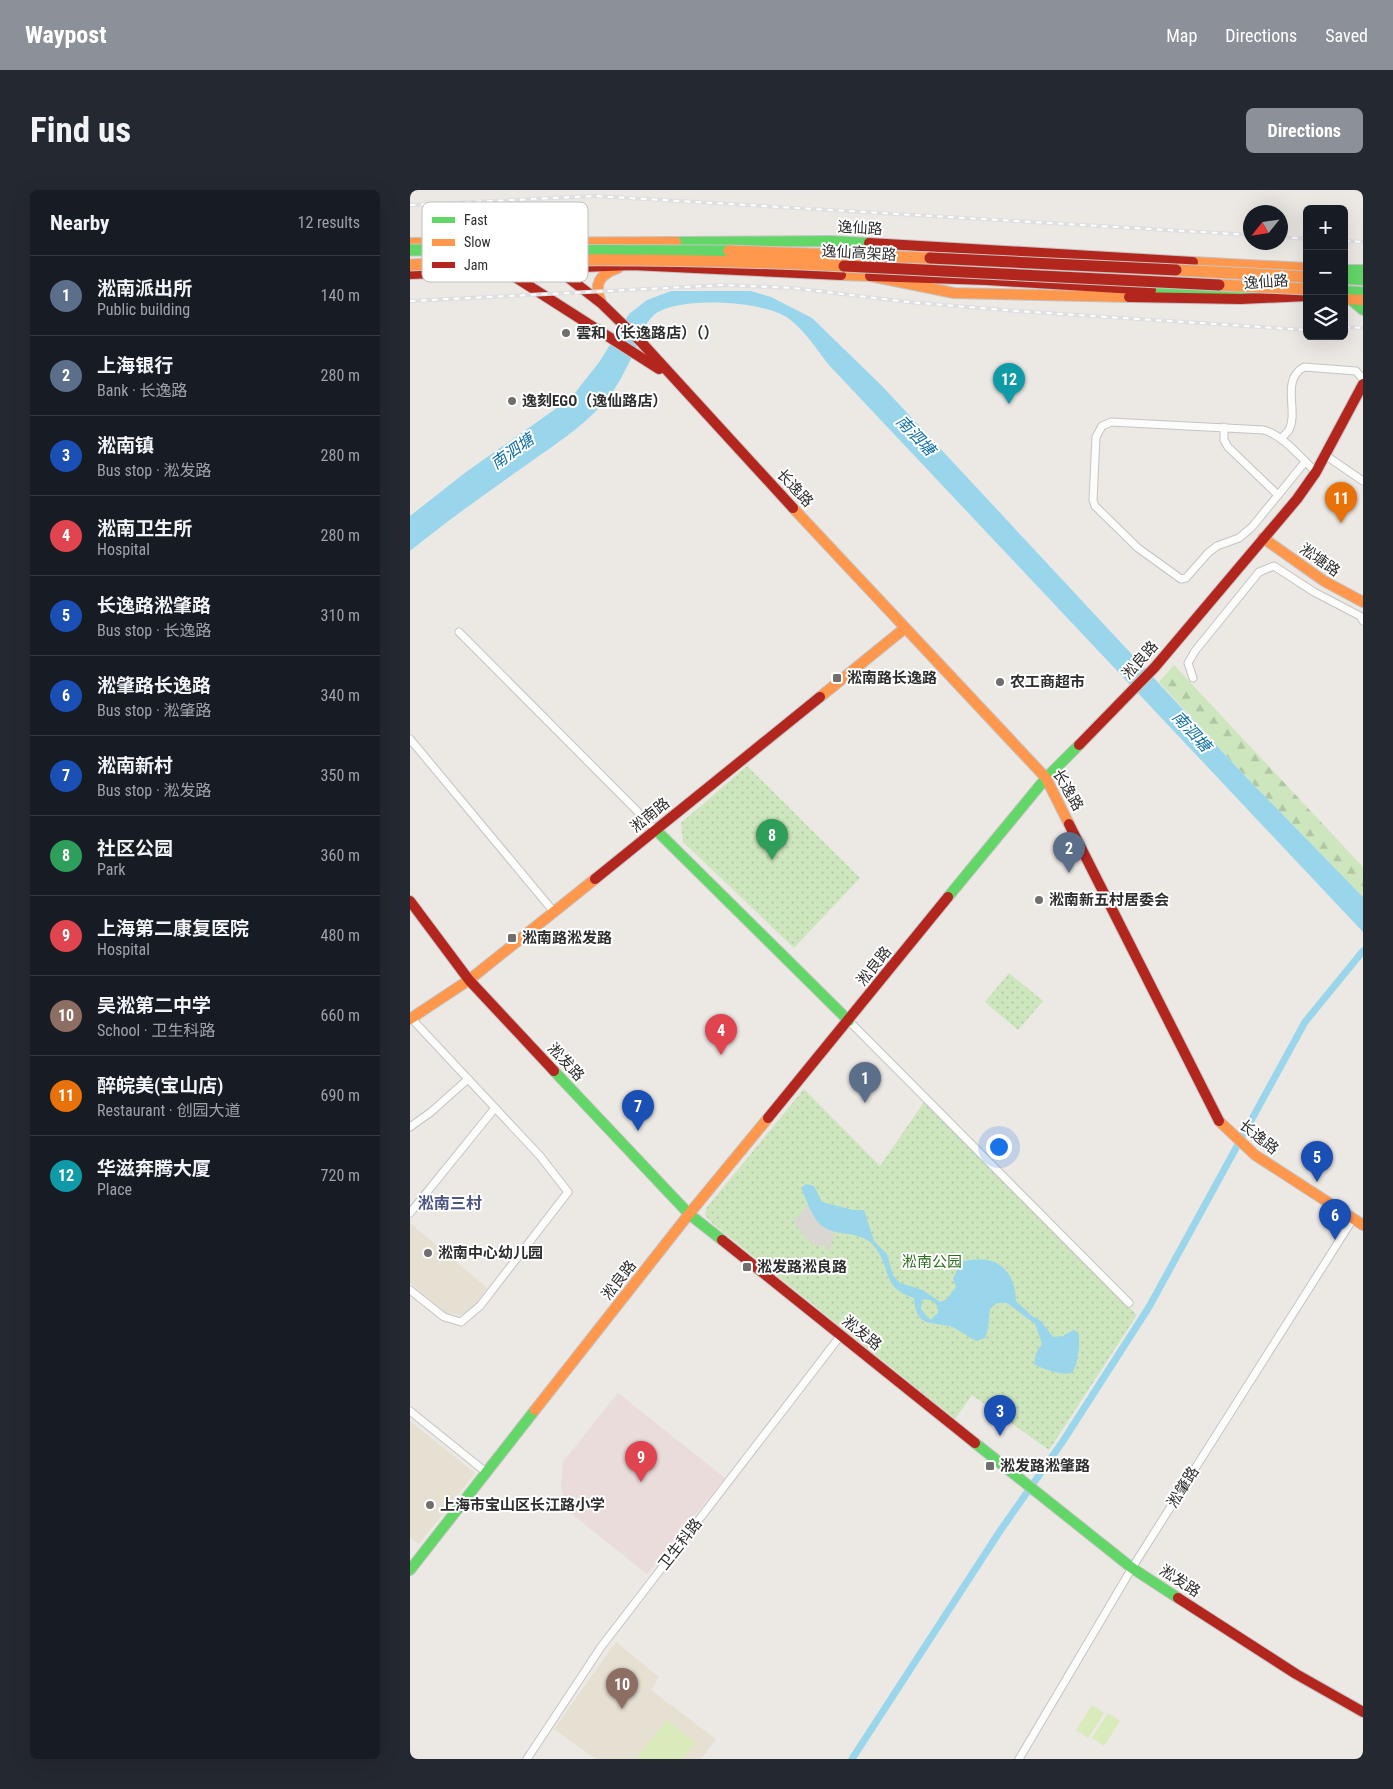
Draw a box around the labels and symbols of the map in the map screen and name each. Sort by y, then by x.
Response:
legend [422,202,588,282]
north arrow [1243,205,1288,250]
text: Fast [464,212,488,228]
street label: 逸仙路 [837,218,883,238]
text: Slow [464,234,491,250]
street label: 逸仙高架路 [821,242,897,264]
text: Jam [464,257,488,273]
street label: 逸仙路 [1243,271,1289,293]
place label: 雲和（长逸路店）（） [576,324,719,342]
marker: 雲和（长逸路店）（） [560,327,572,339]
pin: 12 [993,363,1025,404]
place label: 逸刻EGO（逸仙路店） [522,392,667,410]
marker: 逸刻EGO（逸仙路店） [506,395,518,407]
water label: 南泗塘 [892,411,941,461]
water label: 南泗塘 [487,428,540,473]
street label: 长逸路 [773,465,817,511]
pin: 11 [1325,482,1357,523]
street label: 淞塘路 [1296,540,1344,580]
street label: 淞良路 [1118,637,1162,683]
place label: 淞南路长逸路 [847,669,937,687]
marker: 淞南路长逸路 [831,672,843,684]
place label: 农工商超市 [1010,673,1085,691]
marker: 农工商超市 [994,676,1006,688]
water label: 南泗塘 [1168,707,1217,758]
street label: 长逸路 [1049,766,1087,814]
street label: 淞南路 [627,794,673,836]
pin: 8 [756,819,788,860]
pin: 2 [1053,832,1085,873]
place label: 淞南新五村居委会 [1049,891,1169,909]
marker: 淞南新五村居委会 [1033,894,1045,906]
place label: 淞南路淞发路 [522,929,612,947]
marker: 淞南路淞发路 [506,932,518,944]
street label: 淞良路 [853,943,895,989]
pin: 4 [705,1014,737,1055]
street label: 淞发路 [544,1039,588,1085]
pin: 1 [849,1062,881,1103]
pin: 7 [622,1090,654,1131]
street label: 长逸路 [1236,1116,1282,1158]
your location [986,1134,1012,1160]
pin: 5 [1301,1141,1333,1182]
district label: 淞南三村 [418,1194,482,1213]
pin: 6 [1319,1199,1351,1240]
place label: 淞南中心幼儿园 [438,1244,543,1262]
marker: 淞南中心幼儿园 [422,1247,434,1259]
park label: 淞南公园 [902,1253,962,1271]
street label: 淞良路 [598,1257,640,1303]
place label: 淞发路淞良路 [757,1258,847,1276]
marker: 淞发路淞良路 [741,1261,753,1273]
street label: 淞发路 [839,1312,885,1354]
pin: 3 [984,1395,1016,1436]
pin: 9 [625,1441,657,1482]
place label: 淞发路淞肇路 [1000,1457,1090,1475]
marker: 淞发路淞肇路 [984,1460,996,1472]
street label: 淞肇路 [1163,1463,1203,1511]
place label: 上海市宝山区长江路小学 [440,1496,605,1514]
marker: 上海市宝山区长江路小学 [424,1499,436,1511]
street label: 卫生科路 [654,1515,706,1573]
street label: 淞发路 [1156,1561,1204,1601]
pin: 10 [606,1668,638,1709]

